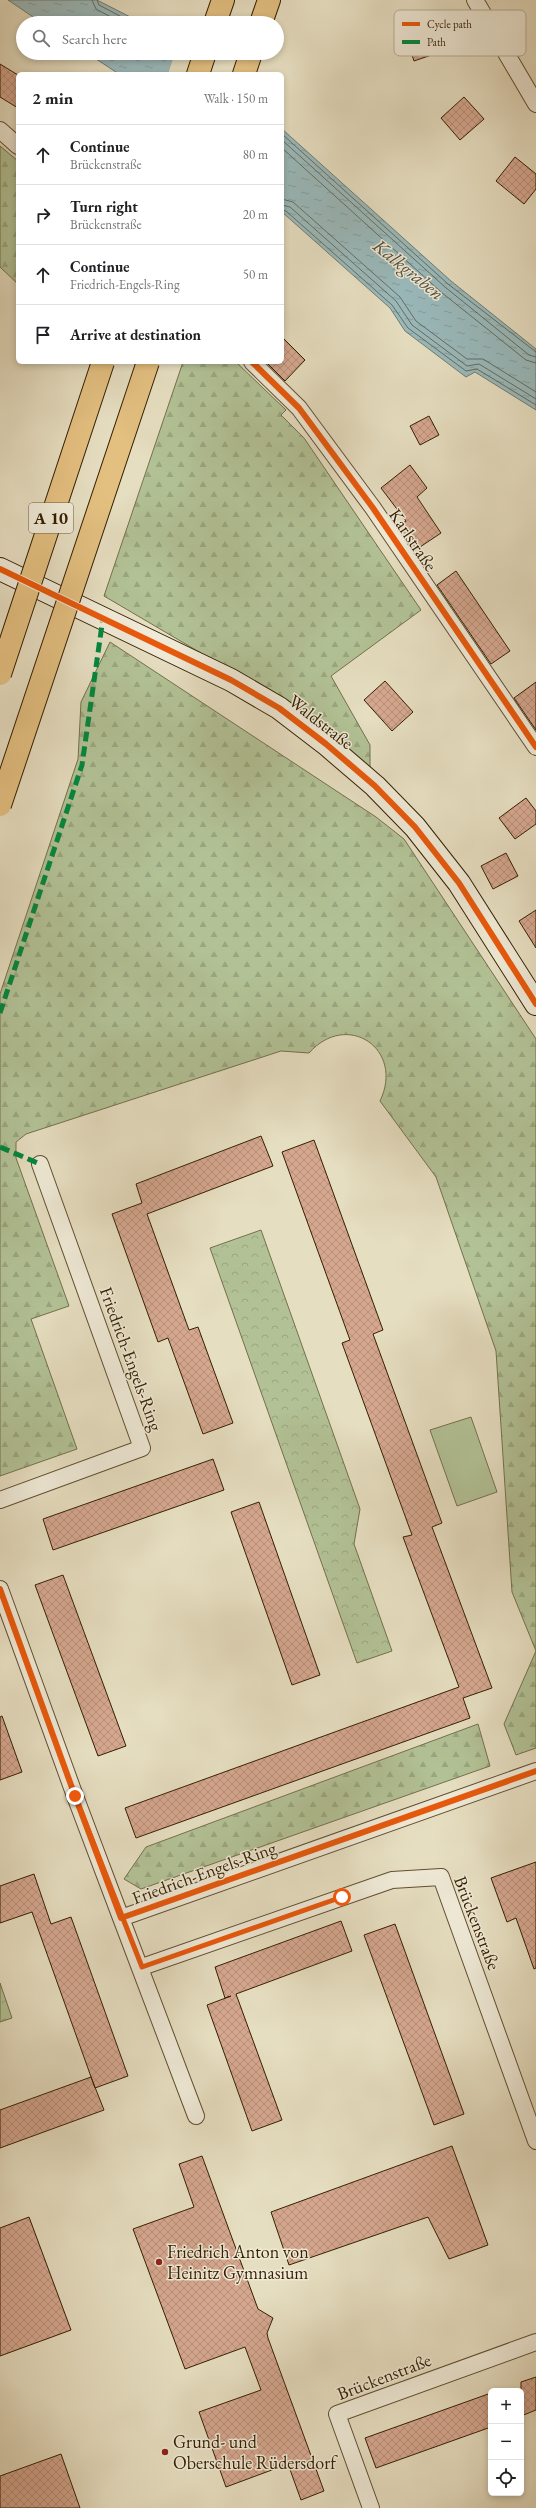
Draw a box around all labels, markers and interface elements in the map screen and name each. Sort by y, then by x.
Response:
legend [394,10,526,56]
search box [16,16,284,60]
text: Cycle path [427,17,472,31]
icon: search [30,27,52,49]
text: Search here [62,29,127,48]
text: Path [427,35,446,49]
text: 2 min [32,87,73,109]
text: Walk · 150 m [204,90,268,107]
text: Continue [70,137,130,156]
icon: ahead [32,144,54,166]
text: 80 m [243,146,268,163]
text: Brückenstraße [70,156,142,173]
text: Turn right [70,197,138,216]
icon: right [32,204,54,226]
text: 20 m [243,206,268,223]
text: Brückenstraße [70,216,142,233]
water label: Kalkgraben [367,233,449,306]
text: Continue [70,257,130,276]
icon: ahead [32,264,54,286]
text: 50 m [243,266,268,283]
text: Friedrich-Engels-Ring [70,276,180,293]
icon: arrive [32,324,54,346]
text: Arrive at destination [70,325,201,344]
road number: A 10 [29,503,73,533]
street label: Karlstraße [384,504,443,575]
street label: Waldstraße [284,689,358,754]
street label: Friedrich-Engels-Ring [95,1284,168,1434]
route end [66,1787,84,1805]
street label: Friedrich-Engels-Ring [129,1836,279,1909]
street label: Brückenstraße [449,1872,506,1973]
route start [333,1888,351,1906]
place label: Friedrich Anton von Heinitz Gymnasium [167,2240,309,2284]
marker: Friedrich Anton von Heinitz Gymnasium [154,2257,164,2267]
street label: Brückenstraße [333,2348,434,2405]
map controls [488,2388,524,2496]
button: + [488,2388,524,2424]
button: − [488,2424,524,2460]
place label: Grund- und Oberschule Rüdersdorf [173,2430,338,2474]
marker: Grund- und Oberschule Rüdersdorf [160,2447,170,2457]
button: locate [488,2460,524,2496]

